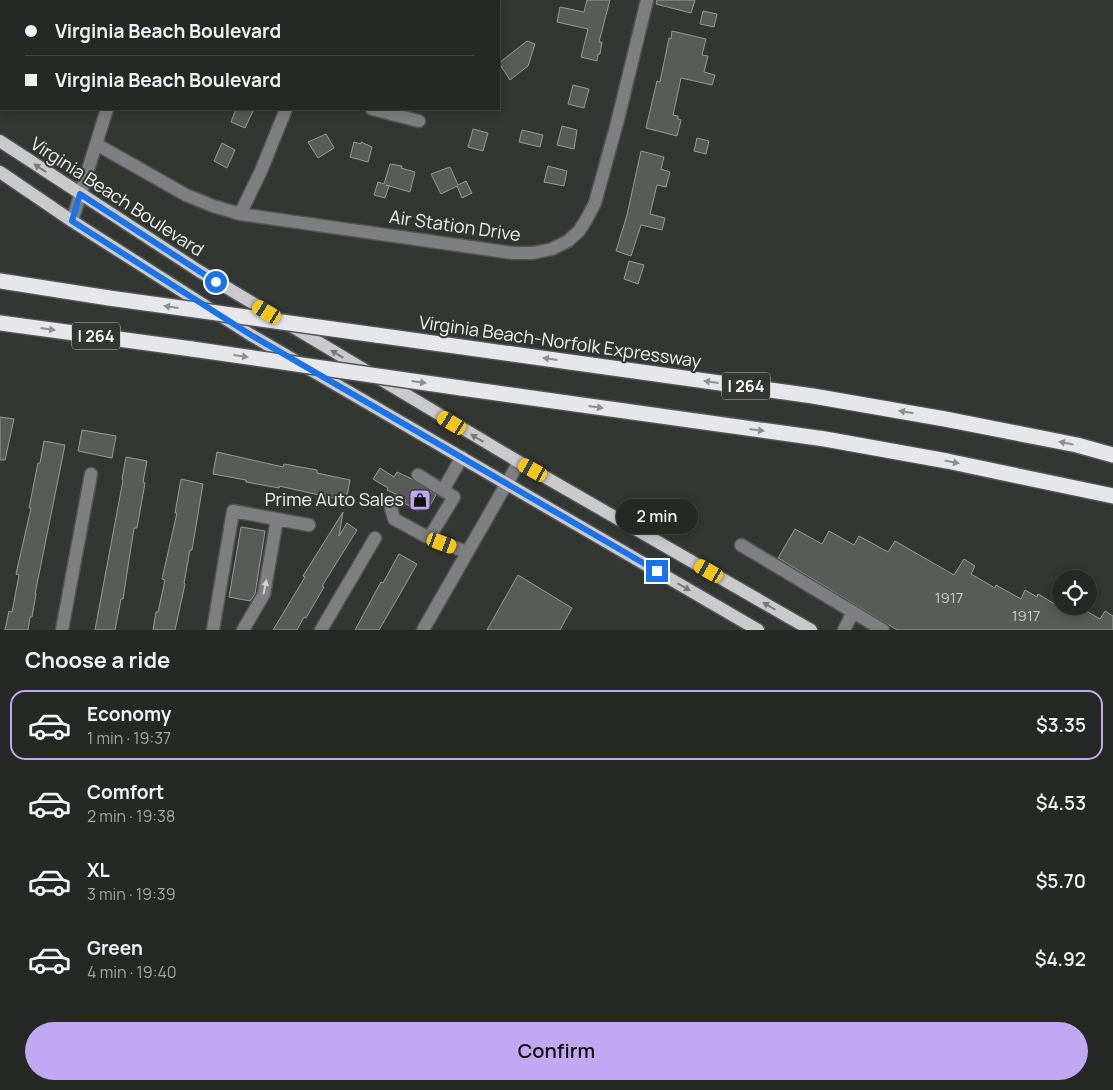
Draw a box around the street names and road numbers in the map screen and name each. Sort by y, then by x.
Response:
street label: Virginia Beach Boulevard [26,131,209,261]
street label: Air Station Drive [388,204,522,246]
street label: Virginia Beach-Norfolk Expressway [418,309,703,373]
road number: I 264 [72,322,120,350]
road number: I 264 [722,372,770,400]

